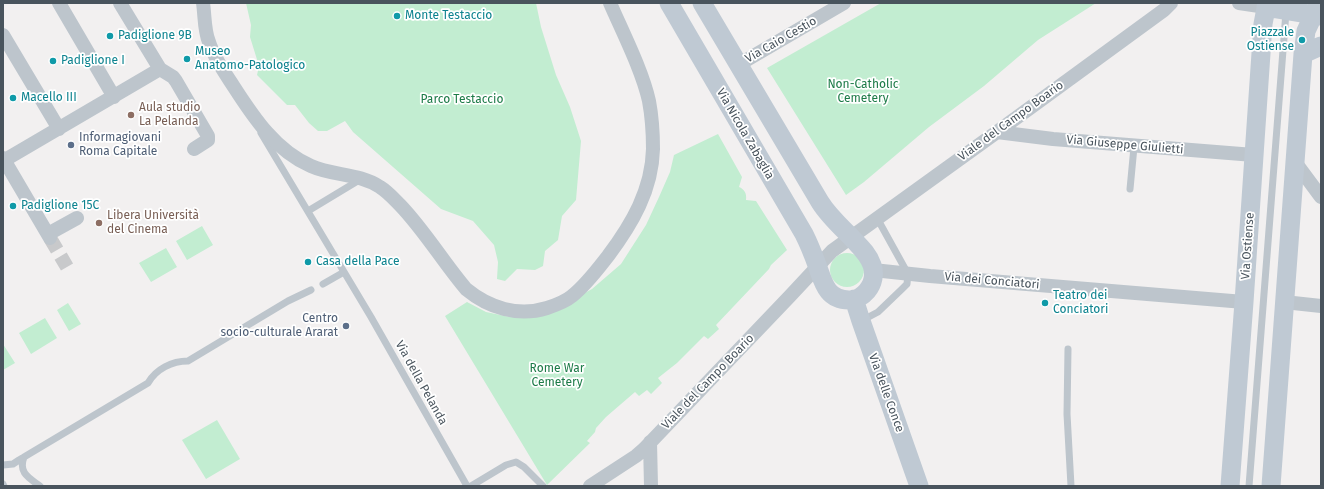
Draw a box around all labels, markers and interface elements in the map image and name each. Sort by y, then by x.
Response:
place label: Monte Testaccio [405,9,492,23]
marker: Monte Testaccio [392,11,402,21]
street label: Via Caio Cestio [743,14,819,66]
place label: Piazzale Ostiense [1247,26,1294,54]
place label: Padiglione 9B [118,29,192,43]
marker: Padiglione 9B [105,31,115,41]
marker: Piazzale Ostiense [1297,35,1307,45]
place label: Museo Anatomo-Patologico [195,45,305,73]
place label: Padiglione I [61,54,125,68]
marker: Museo Anatomo-Patologico [182,54,192,64]
marker: Padiglione I [48,56,58,66]
park label: Non-Catholic Cemetery [827,78,899,106]
street label: Viale del Campo Boario [956,78,1066,164]
street label: Via Nicola Zabaglia [713,86,777,182]
place label: Macello III [21,91,77,105]
marker: Macello III [8,93,18,103]
park label: Parco Testaccio [421,93,503,107]
place label: Aula studio La Pelanda [139,101,201,129]
marker: Aula studio La Pelanda [126,110,136,120]
place label: Informagiovani Roma Capitale [79,131,161,159]
street label: Via Giuseppe Giulietti [1066,133,1184,157]
marker: Informagiovani Roma Capitale [66,140,76,150]
place label: Padiglione 15C [21,199,99,213]
marker: Padiglione 15C [8,201,18,211]
place label: Libera Università del Cinema [107,209,199,237]
street label: Via Ostiense [1238,212,1258,280]
marker: Libera Università del Cinema [94,218,104,228]
place label: Casa della Pace [316,255,399,269]
marker: Casa della Pace [303,257,313,267]
street label: Via dei Conciatori [944,270,1040,292]
place label: Teatro dei Conciatori [1053,289,1108,317]
marker: Teatro dei Conciatori [1040,298,1050,308]
place label: Centro socio-culturale Ararat [221,312,338,340]
marker: Centro socio-culturale Ararat [341,321,351,331]
street label: Viale del Campo Boario [659,331,757,433]
street label: Via della Pelanda [392,338,450,428]
street label: Via delle Conce [865,352,907,434]
park label: Rome War Cemetery [530,362,584,390]

